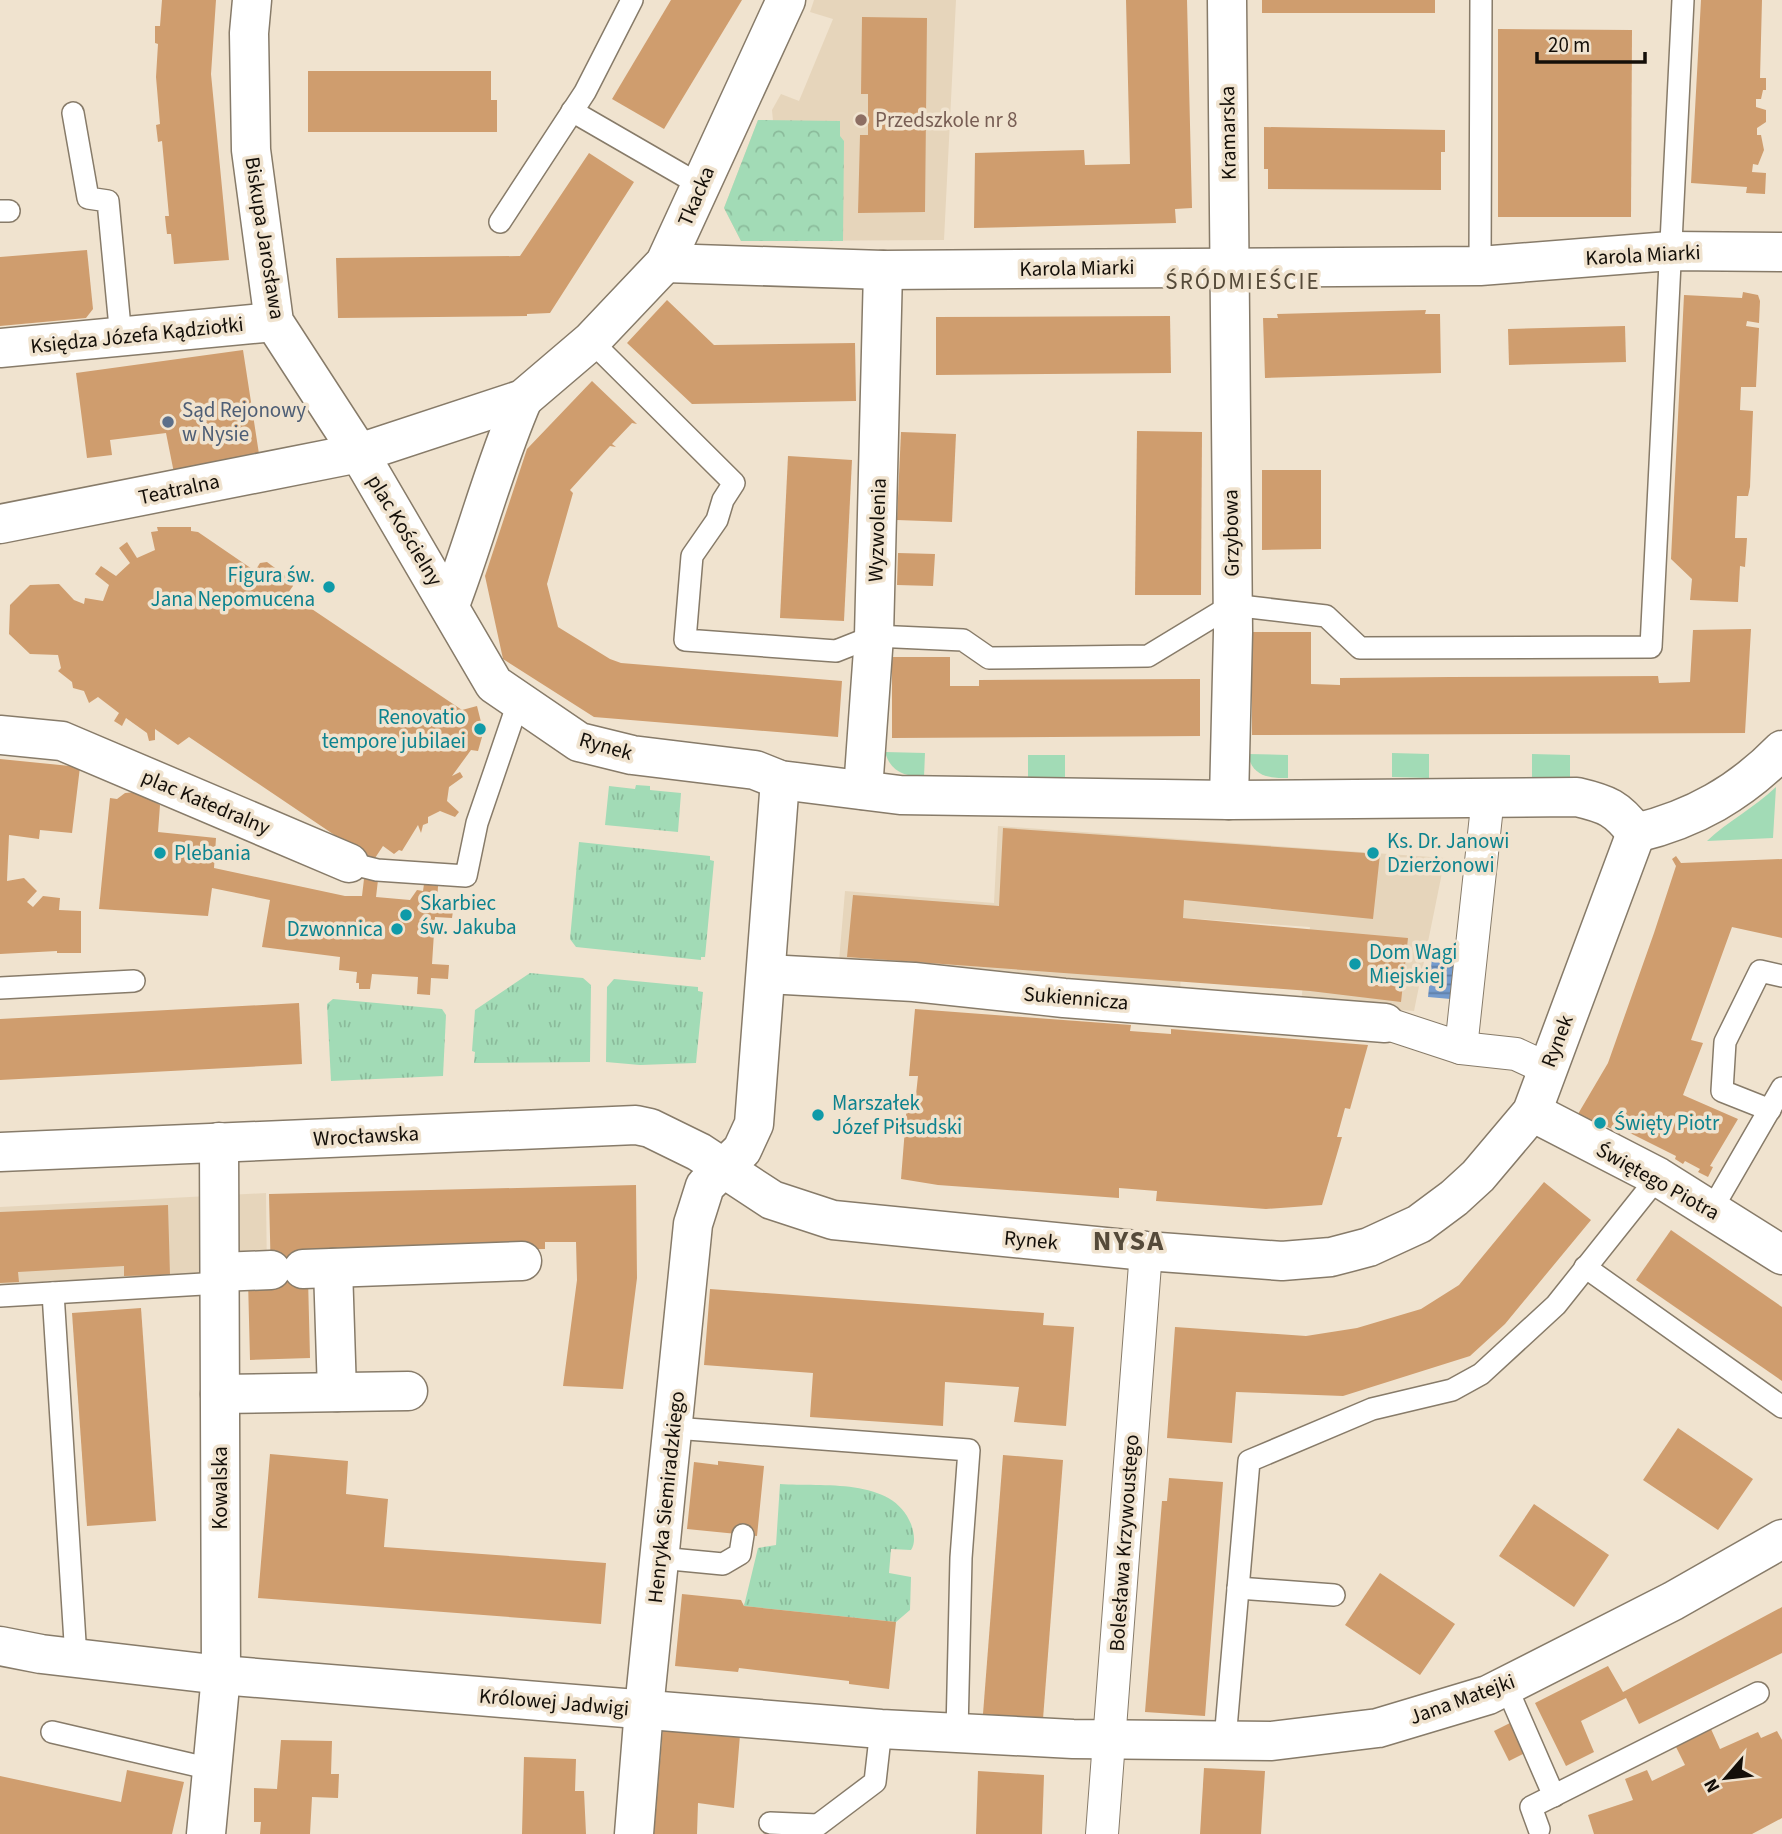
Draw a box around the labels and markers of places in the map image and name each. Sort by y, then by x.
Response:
place label: Przedszkole nr 8 [875,105,1017,135]
marker: Przedszkole nr 8 [853,112,869,128]
place label: Sąd Rejonowy w Nysie [182,395,306,449]
marker: Sąd Rejonowy w Nysie [160,414,176,430]
place label: Figura św. Jana Nepomucena [151,560,315,614]
marker: Figura św. Jana Nepomucena [321,579,337,595]
place label: Renovatio tempore jubilaei [322,702,466,756]
marker: Renovatio tempore jubilaei [472,721,488,737]
place label: Ks. Dr. Janowi Dzierżonowi [1387,826,1510,880]
place label: Plebania [174,838,251,868]
marker: Plebania [152,845,168,861]
marker: Ks. Dr. Janowi Dzierżonowi [1365,845,1381,861]
place label: Skarbiec św. Jakuba [420,888,517,942]
marker: Skarbiec św. Jakuba [398,907,414,923]
place label: Dzwonnica [287,914,383,944]
marker: Dzwonnica [389,921,405,937]
place label: Dom Wagi Miejskiej [1369,937,1457,991]
marker: Dom Wagi Miejskiej [1347,956,1363,972]
place label: Marszałek Józef Piłsudski [832,1088,962,1142]
marker: Marszałek Józef Piłsudski [810,1107,826,1123]
place label: Święty Piotr [1614,1108,1720,1138]
marker: Święty Piotr [1592,1115,1608,1131]

